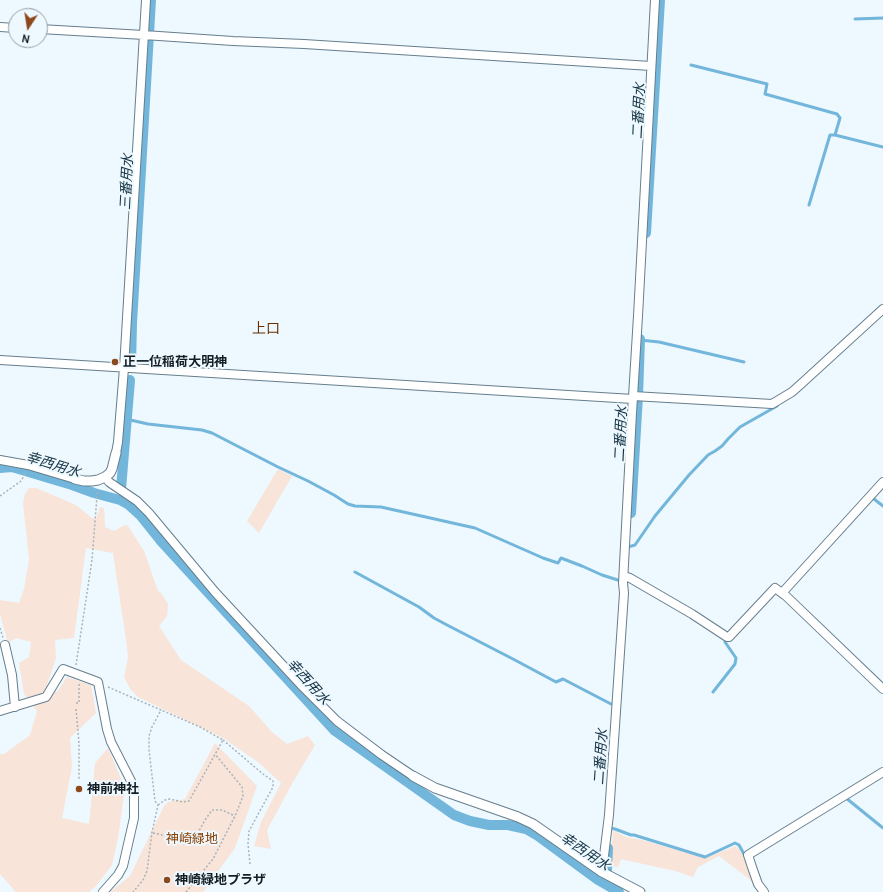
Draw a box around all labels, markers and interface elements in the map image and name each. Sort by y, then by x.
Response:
north arrow [8,8,48,48]
text: N [20,31,31,46]
water label: 二番用水 [629,83,649,139]
water label: 三番用水 [117,154,137,210]
district label: 上口 [252,321,280,337]
place label: 正一位稲荷大明神 [123,354,227,370]
marker: 正一位稲荷大明神 [110,357,120,367]
water label: 二番用水 [611,406,631,462]
water label: 幸西用水 [24,449,82,481]
water label: 幸西用水 [283,656,333,708]
water label: 二番用水 [591,728,611,786]
place label: 神前神社 [87,781,139,797]
marker: 神前神社 [74,784,84,794]
water label: 幸西用水 [557,829,613,875]
park label: 神崎緑地 [166,831,218,847]
place label: 神崎緑地プラザ [175,872,266,888]
marker: 神崎緑地プラザ [162,875,172,885]

